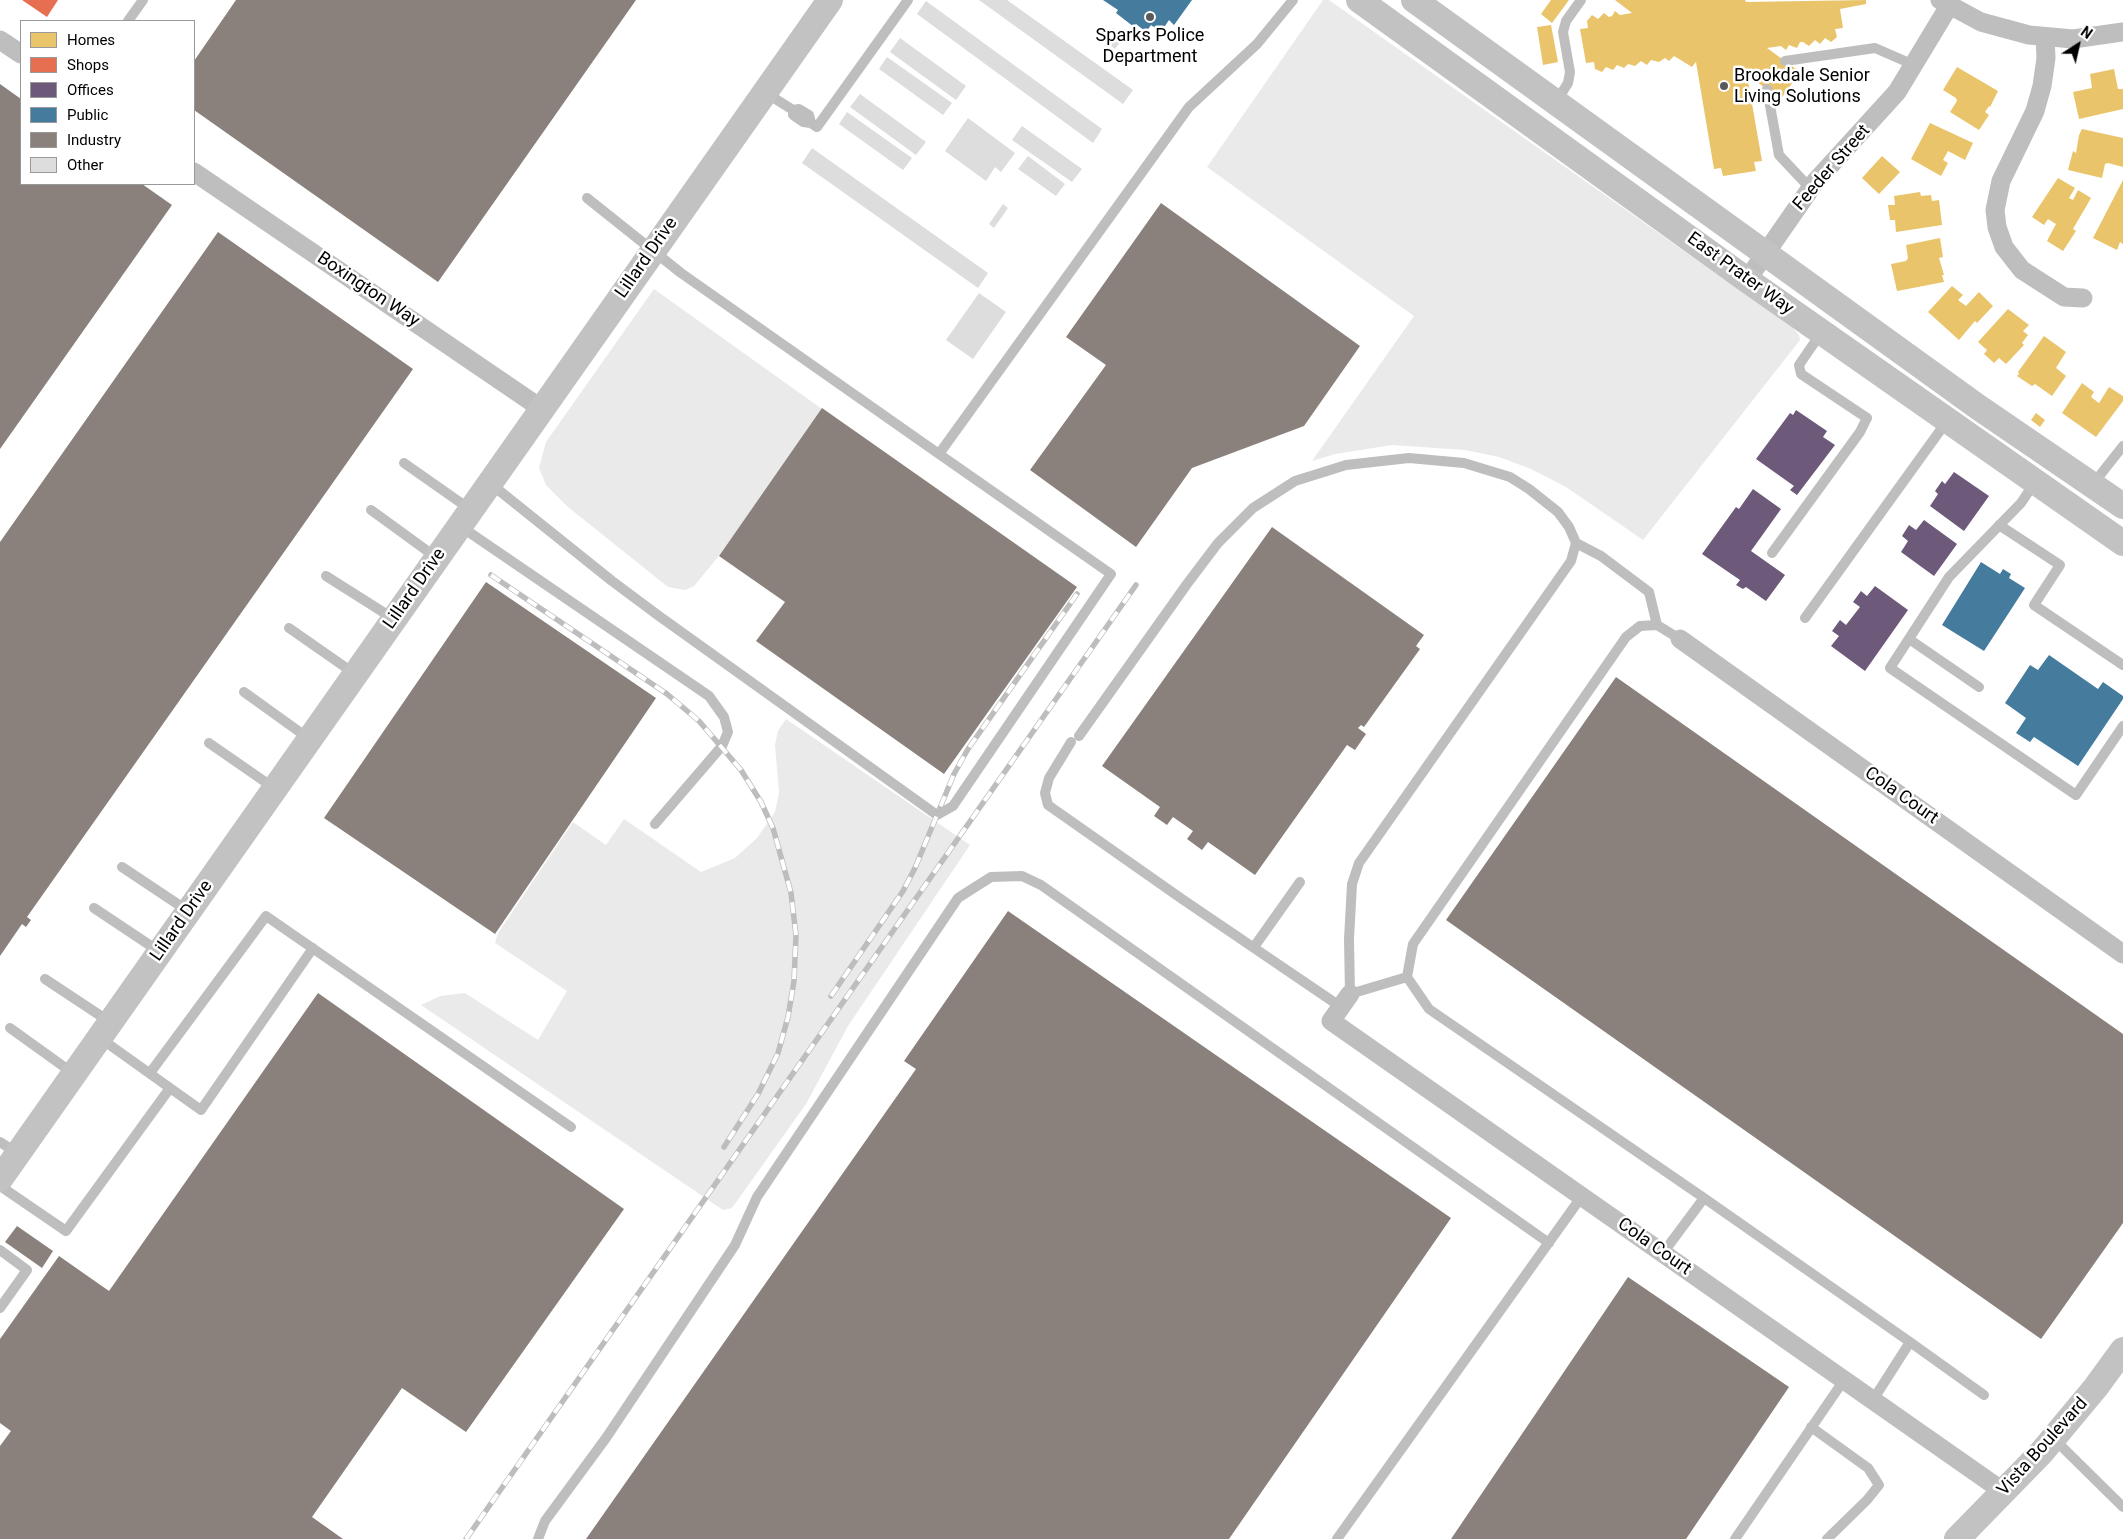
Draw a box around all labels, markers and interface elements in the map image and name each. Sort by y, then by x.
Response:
marker: Sparks Police Department [1144,11,1156,23]
legend [20,20,195,185]
north arrow [2053,20,2103,70]
text: N [2078,23,2095,42]
place label: Sparks Police Department [1096,25,1204,68]
text: Homes [67,31,115,49]
text: Shops [67,56,109,74]
place label: Brookdale Senior Living Solutions [1734,65,1870,108]
marker: Brookdale Senior Living Solutions [1718,80,1730,92]
text: Offices [67,81,114,99]
text: Public [67,106,108,124]
street label: Feeder Street [1789,121,1875,215]
text: Industry [67,131,121,149]
text: Other [67,156,104,174]
street label: Lillard Drive [611,213,683,303]
street label: East Prater Way [1683,228,1797,320]
street label: Boxington Way [313,248,423,332]
street label: Lillard Drive [379,544,451,634]
street label: Cola Court [1860,763,1942,829]
street label: Lillard Drive [146,876,218,966]
street label: Cola Court [1613,1214,1695,1280]
street label: Vista Boulevard [1993,1393,2093,1501]

